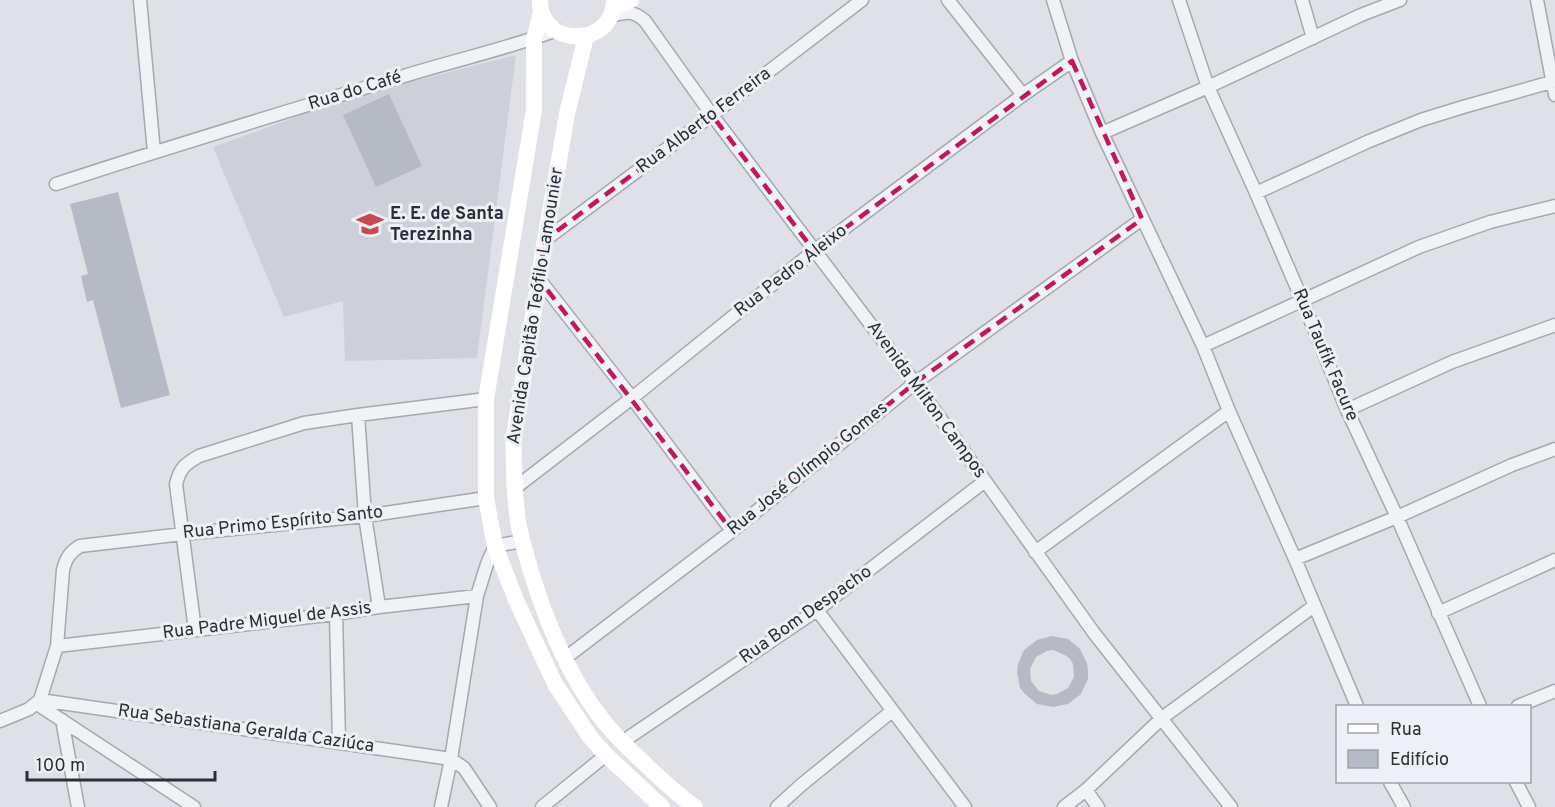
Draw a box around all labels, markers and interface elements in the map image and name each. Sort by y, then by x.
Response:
street label: Rua Alberto Ferreira [632,63,776,179]
street label: Rua do Café [306,66,404,116]
street label: Avenida Capitão Teófilo Lamounier [503,166,569,446]
place label: E. E. de Santa Terezinha [390,203,504,247]
school or university icon: E. E. de Santa Terezinha [355,209,385,239]
street label: Rua Pedro Aleixo [730,220,852,322]
street label: Rua Taufik Facure [1287,285,1363,425]
street label: Avenida Milton Campos [861,317,991,483]
street label: Rua José Olímpio Gomes [723,397,893,541]
street label: Rua Primo Espírito Santo [182,501,384,545]
street label: Rua Bom Despacho [735,561,877,669]
street label: Rua Padre Miguel de Assis [161,597,373,645]
street label: Rua Sebastiana Geralda Caziúca [116,700,376,758]
legend [1336,705,1531,783]
text: Rua [1390,719,1421,742]
scale bar [27,744,214,782]
text: Edifício [1390,749,1449,772]
text: 100 m [36,755,85,778]

